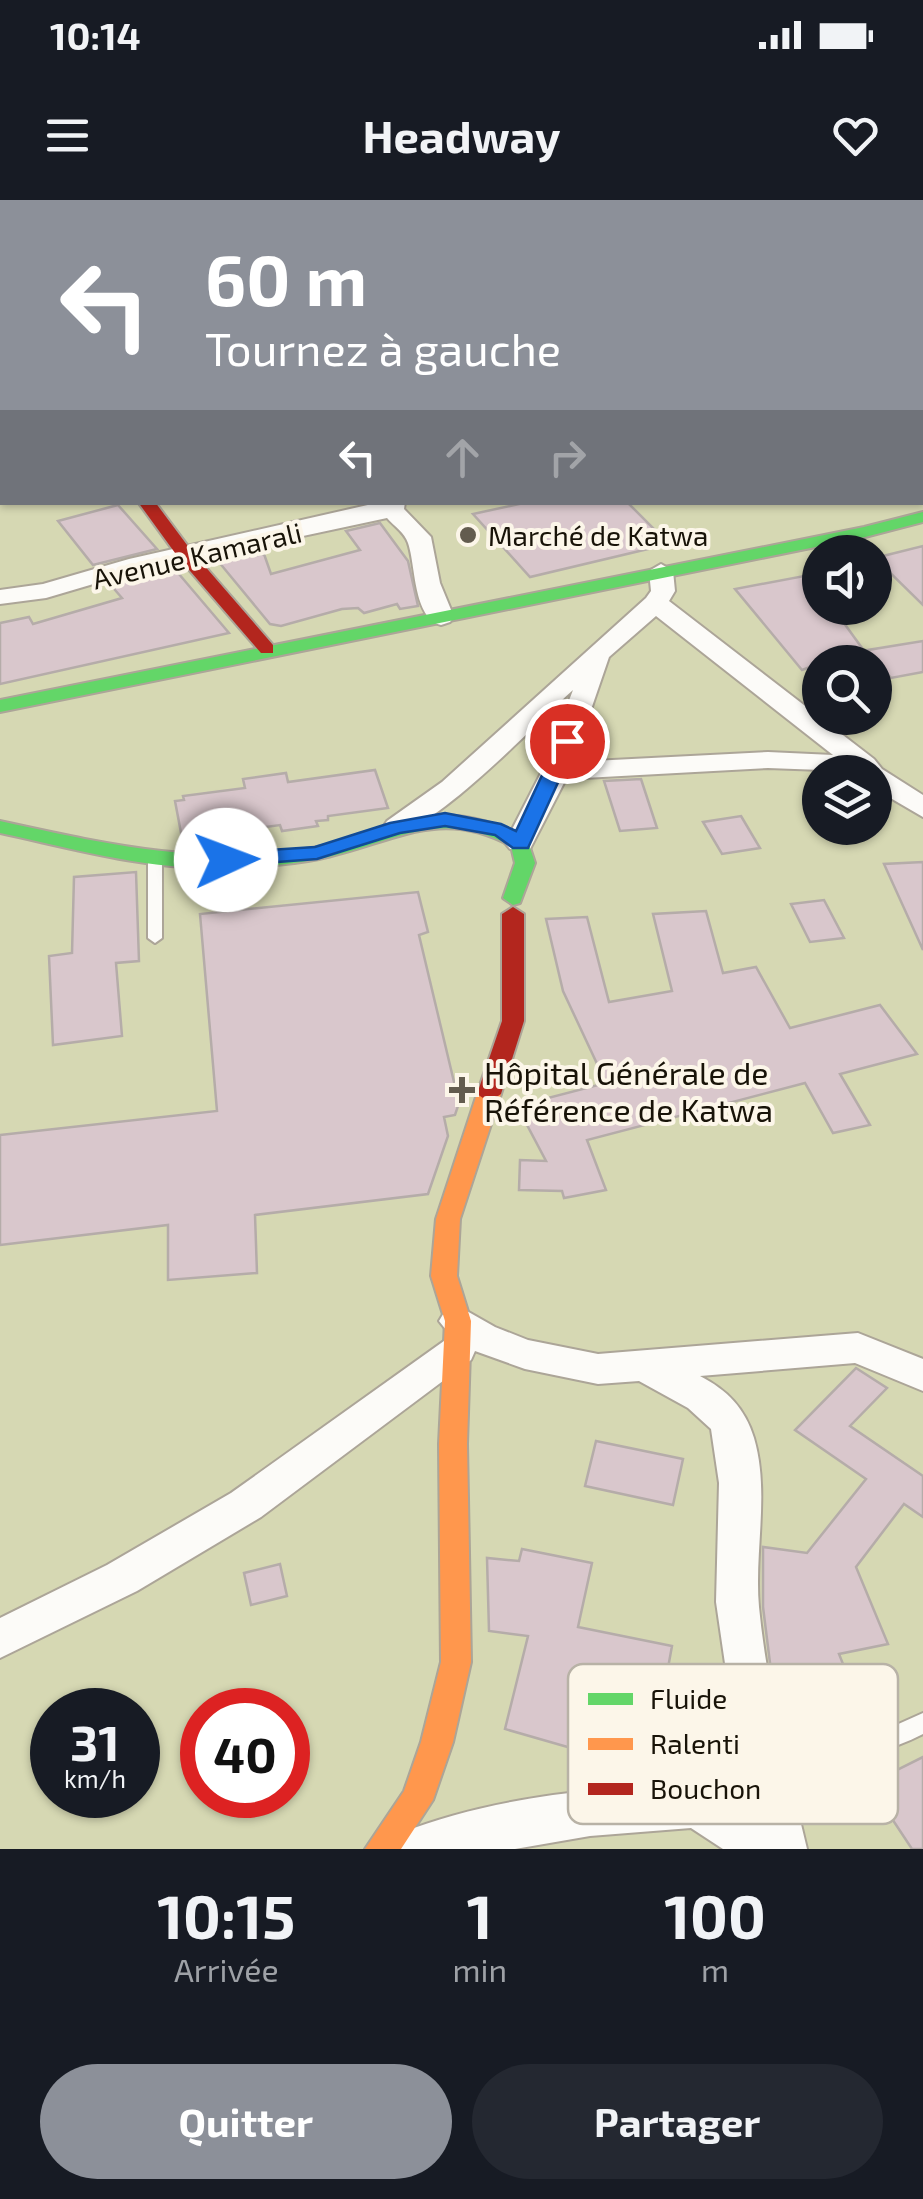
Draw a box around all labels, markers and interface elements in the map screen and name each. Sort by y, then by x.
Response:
text: 10:14 [50,12,141,58]
icon: menu [40,108,95,163]
text: Headway [363,108,560,162]
icon: heart [828,108,883,163]
text: 60 m [205,236,367,320]
icon: left [40,240,170,370]
text: Tournez à gauche [205,321,561,375]
icon: left [330,430,385,485]
icon: ahead [435,430,490,485]
icon: right [540,430,595,485]
street label: Avenue Kamarali [89,514,305,596]
place label: Marché de Katwa [488,518,708,552]
marker: Marché de Katwa [457,524,479,546]
map controls [802,535,892,845]
button: sound [802,535,892,625]
button: search [802,645,892,735]
pin [525,699,610,784]
icon: arrive [540,714,595,769]
button: layers [802,755,892,845]
position arrow [174,808,278,912]
place label: Hôpital Générale de Référence de Katwa [484,1053,773,1128]
marker: Hôpital Générale de Référence de Katwa [449,1077,475,1103]
legend [568,1664,898,1824]
text: Fluide [650,1681,727,1715]
speed limit sign: 40 [180,1688,310,1818]
text: 31 [70,1711,120,1771]
text: Ralenti [650,1726,740,1760]
text: km/h [64,1763,126,1793]
text: Bouchon [650,1771,761,1805]
text: 10:15 [157,1879,295,1951]
text: 1 [467,1879,493,1951]
text: 100 [664,1879,766,1951]
text: Arrivée [174,1950,279,1988]
text: min [453,1950,507,1988]
text: m [701,1950,729,1988]
button: Quitter [40,2064,452,2179]
button: Partager [472,2064,883,2179]

